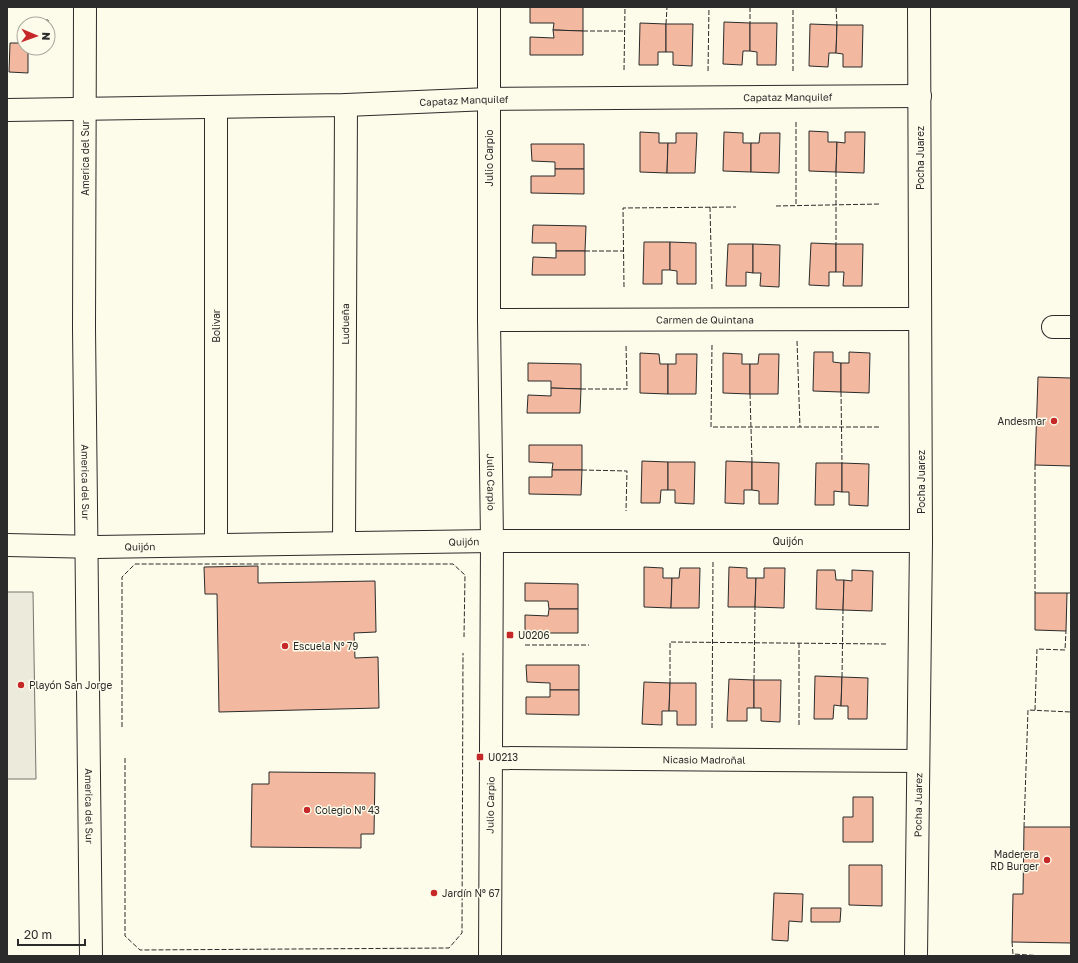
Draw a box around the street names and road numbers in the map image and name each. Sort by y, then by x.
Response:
street label: Capataz Manquilef [743,91,833,103]
street label: Capataz Manquilef [419,93,509,108]
street label: America del Sur [79,120,91,196]
street label: Pocha Juarez [914,126,926,190]
street label: Julio Carpio [483,129,495,187]
street label: Ludueña [339,303,351,345]
street label: Bolivar [210,309,222,343]
street label: Carmen de Quintana [656,313,754,326]
street label: America del Sur [79,444,92,520]
street label: Pocha Juarez [915,450,927,514]
street label: Julio Carpio [485,453,498,511]
street label: Quijón [448,535,480,548]
street label: Quijón [772,535,803,547]
street label: Quijón [124,540,156,553]
street label: Nicasio Madroñal [662,753,746,766]
street label: America del Sur [83,768,96,844]
street label: Pocha Juarez [911,773,924,837]
street label: Julio Carpio [484,776,496,834]

